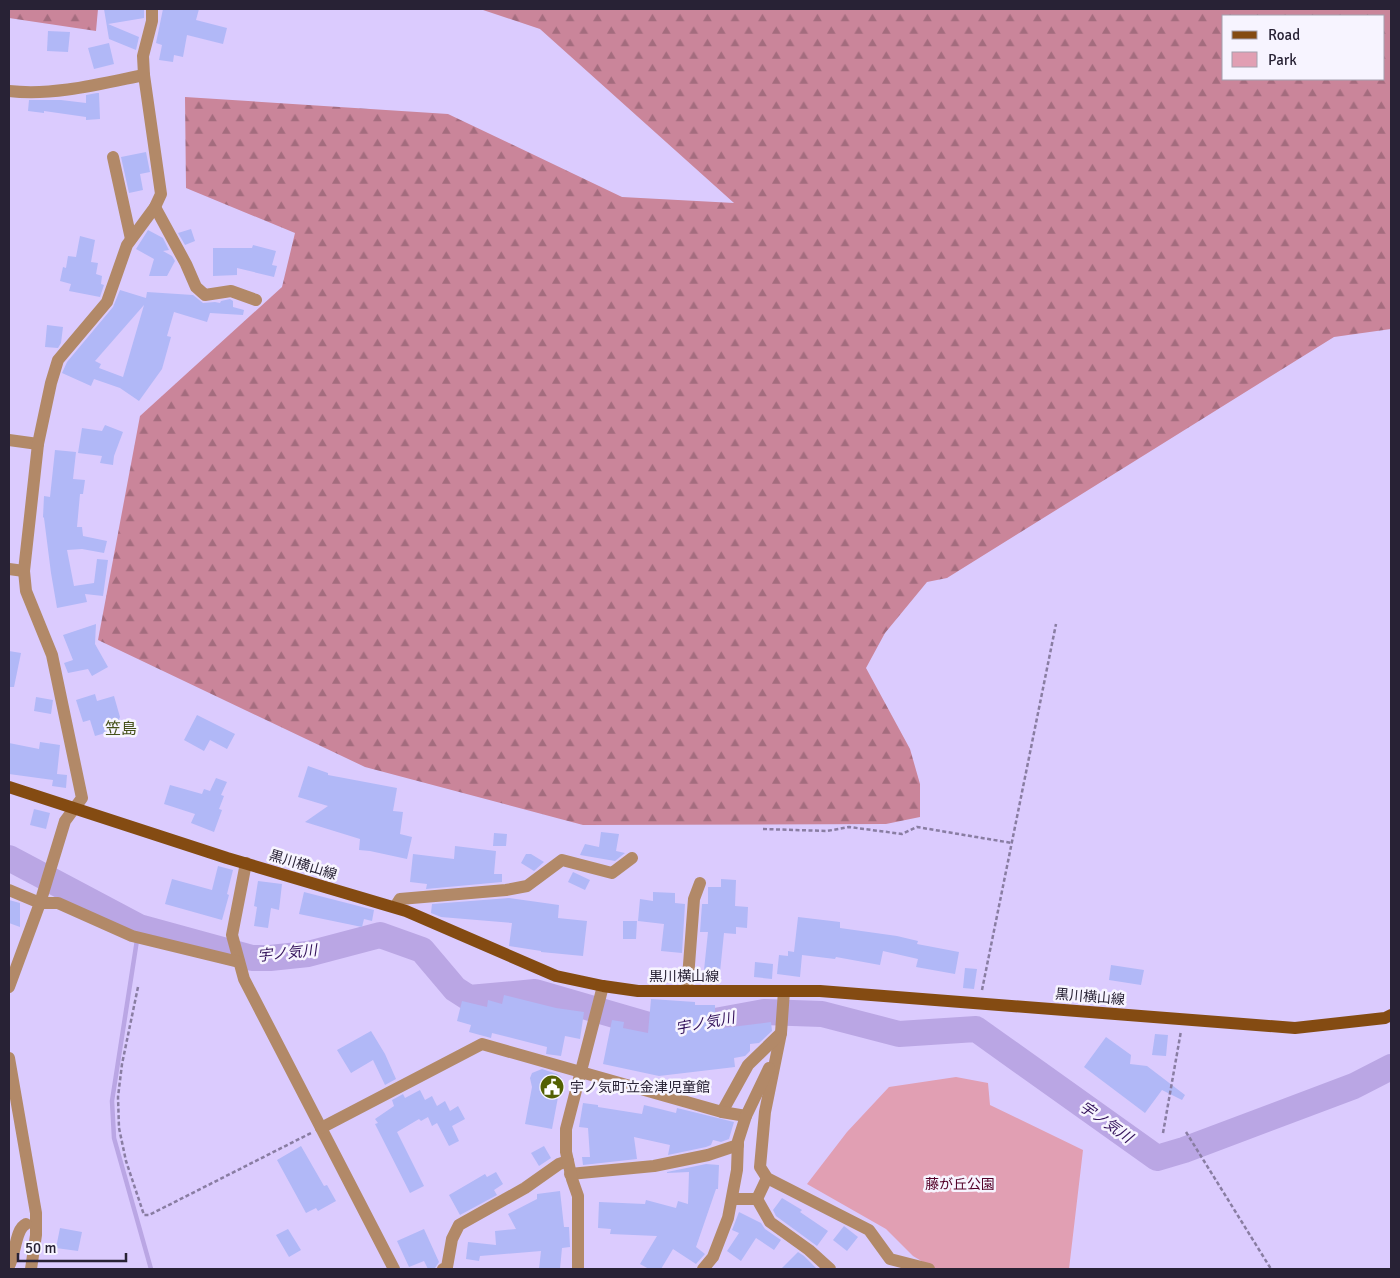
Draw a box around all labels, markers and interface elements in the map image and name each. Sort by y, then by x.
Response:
legend [1222,15,1385,80]
text: Road [1268,26,1300,44]
text: Park [1268,51,1297,69]
district label: 笠島 [105,719,137,739]
street label: 黒川横山線 [267,847,339,883]
water label: 宇ノ気川 [256,941,320,965]
street label: 黒川横山線 [649,968,719,985]
street label: 黒川横山線 [1054,985,1126,1009]
water label: 宇ノ気川 [674,1008,738,1038]
public building icon: 宇ノ気町立金津児童館 [539,1074,565,1100]
place label: 宇ノ気町立金津児童館 [570,1079,710,1096]
water label: 宇ノ気川 [1076,1097,1137,1148]
park label: 藤が丘公園 [925,1176,995,1193]
scale bar [18,1230,125,1262]
text: 50 m [25,1239,56,1257]

